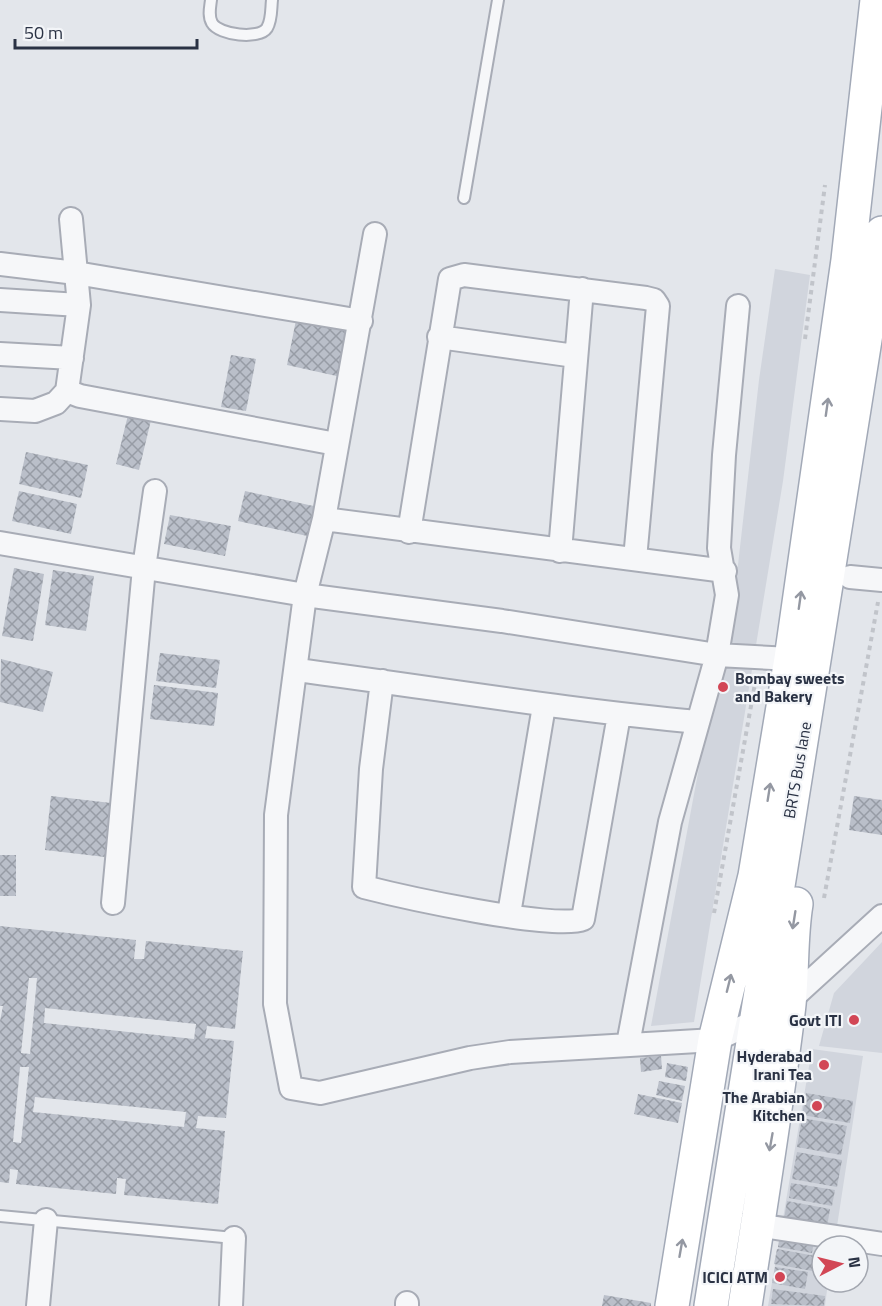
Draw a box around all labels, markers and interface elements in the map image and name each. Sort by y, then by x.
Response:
scale bar [15,12,196,50]
text: 50 m [24,19,63,46]
one-way arrow [822,397,833,417]
one-way arrow [794,590,805,610]
place label: Bombay sweets and Bakery [735,666,845,708]
marker: Bombay sweets and Bakery [716,680,730,694]
street label: BRTS Bus lane [777,720,817,820]
one-way arrow [764,783,775,803]
one-way arrow [788,909,799,929]
one-way arrow [724,974,736,993]
place label: Govt ITI [789,1008,842,1032]
marker: Govt ITI [847,1013,861,1027]
place label: Hyderabad Irani Tea [737,1044,812,1086]
marker: Hyderabad Irani Tea [817,1058,831,1072]
place label: The Arabian Kitchen [722,1085,805,1127]
marker: The Arabian Kitchen [810,1099,824,1113]
one-way arrow [765,1132,776,1151]
north arrow [810,1234,870,1294]
one-way arrow [676,1239,687,1259]
text: N [842,1255,867,1269]
place label: ICICI ATM [702,1265,768,1289]
marker: ICICI ATM [773,1270,787,1284]

